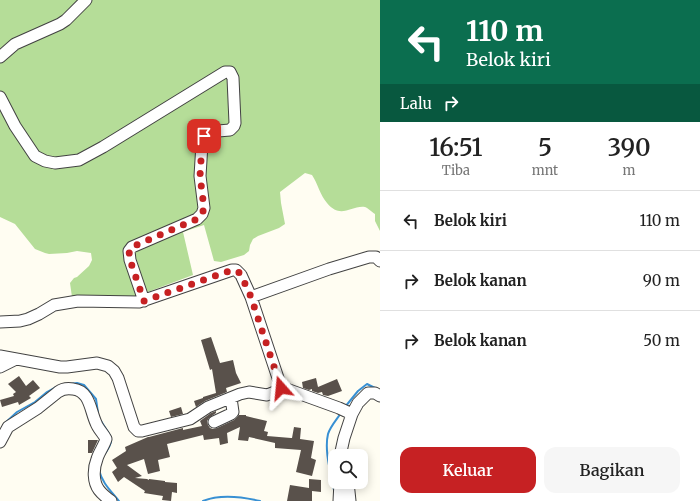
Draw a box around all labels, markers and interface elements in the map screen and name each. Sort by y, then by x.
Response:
text: 110 m [466,13,543,49]
icon: left [400,16,452,68]
text: Belok kiri [466,48,551,71]
icon: right [440,92,462,114]
text: Lalu [400,94,432,113]
pin [187,119,221,153]
icon: arrive [193,125,215,147]
text: 16:51 [429,132,482,163]
text: 5 [538,132,552,163]
text: 390 [607,132,651,163]
text: Tiba [442,162,470,179]
text: mnt [532,162,558,179]
text: m [623,162,636,179]
icon: left [400,210,422,232]
text: Belok kiri [434,211,507,230]
text: 110 m [639,211,680,230]
icon: right [400,270,422,292]
text: Belok kanan [434,271,527,290]
text: 90 m [643,271,680,290]
icon: right [400,330,422,352]
text: Belok kanan [434,331,527,350]
text: 50 m [643,331,680,350]
position arrow [260,367,302,409]
button: Keluar [400,447,536,493]
button: Bagikan [544,447,680,493]
map controls [328,449,368,489]
button: search [328,449,368,489]

